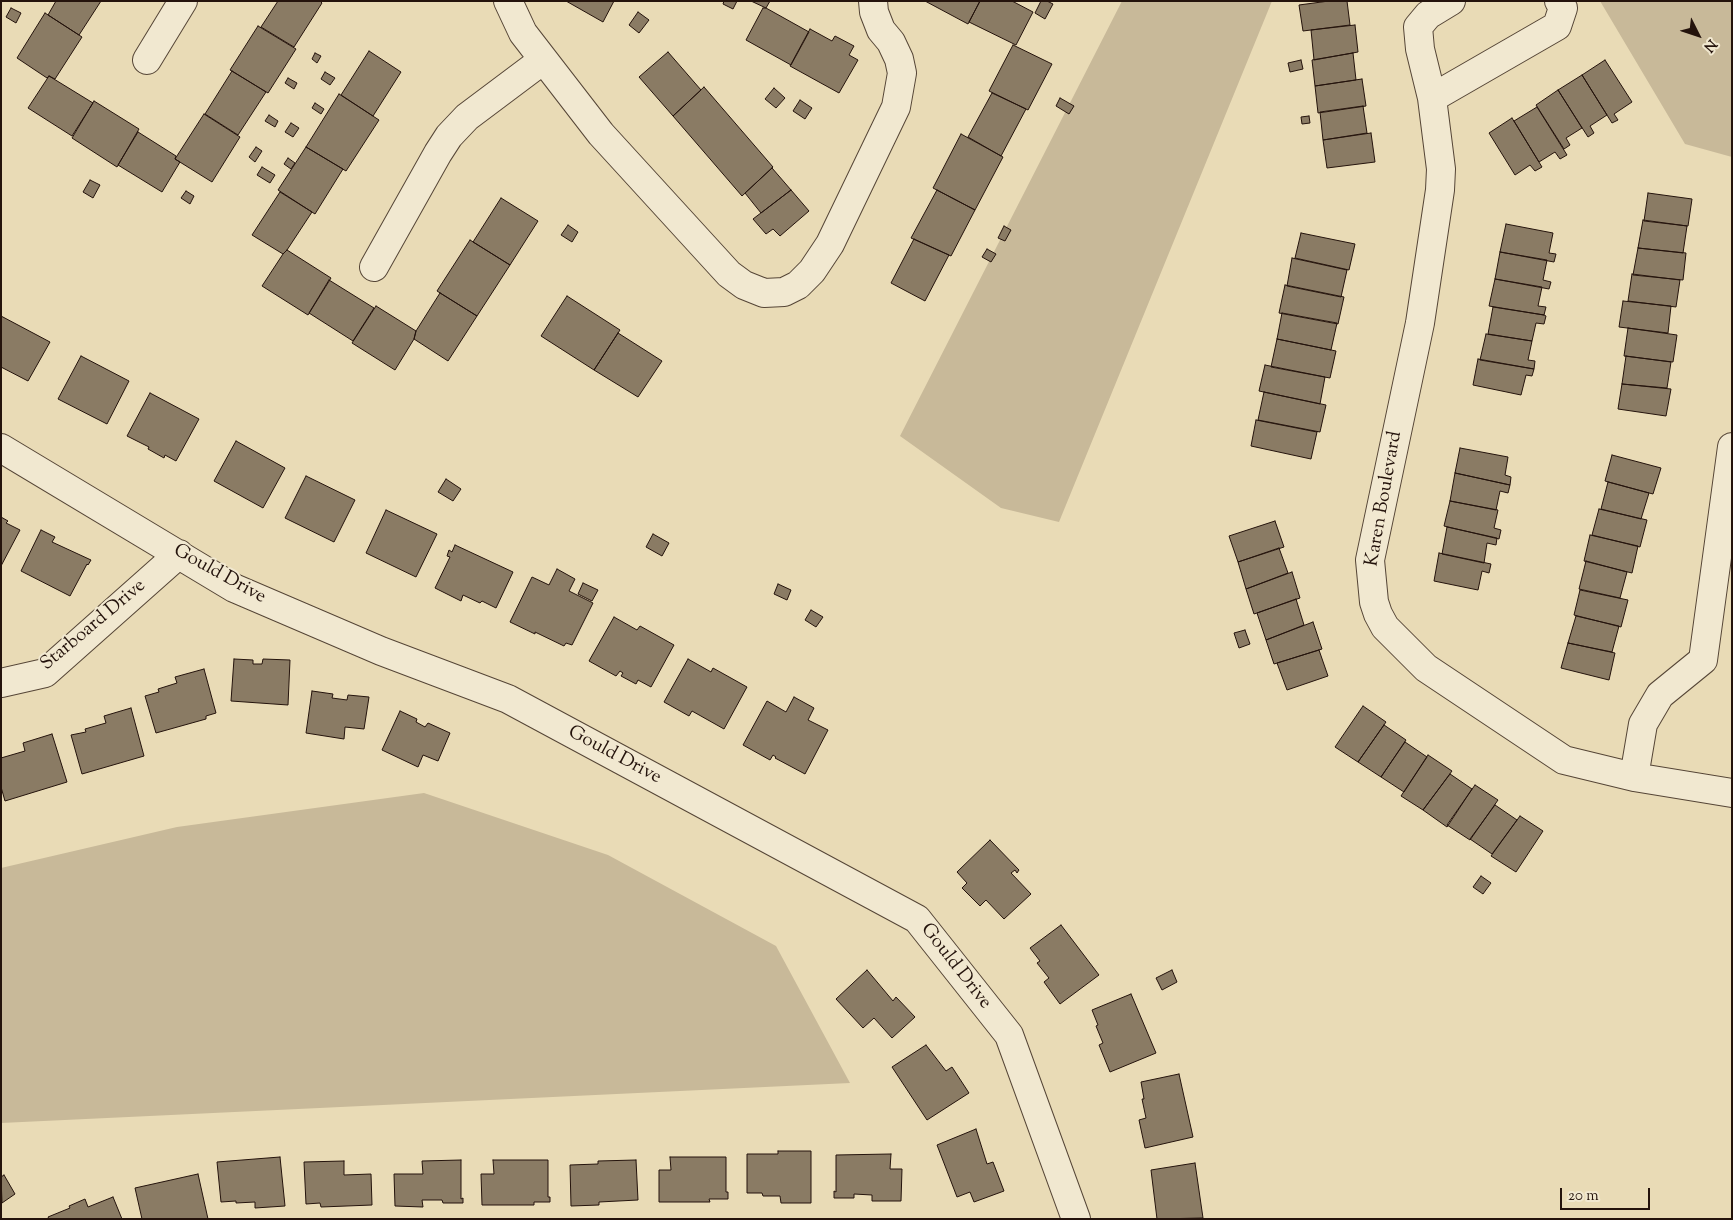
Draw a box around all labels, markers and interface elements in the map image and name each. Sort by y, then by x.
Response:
north arrow [1673,10,1723,60]
text: N [1698,34,1721,56]
street label: Karen Boulevard [1362,430,1408,568]
street label: Gould Drive [169,540,269,610]
street label: Starboard Drive [37,575,151,677]
street label: Gould Drive [563,722,665,790]
street label: Gould Drive [914,920,996,1014]
scale bar [1563,1178,1653,1210]
text: 20 m [1568,1186,1599,1207]

